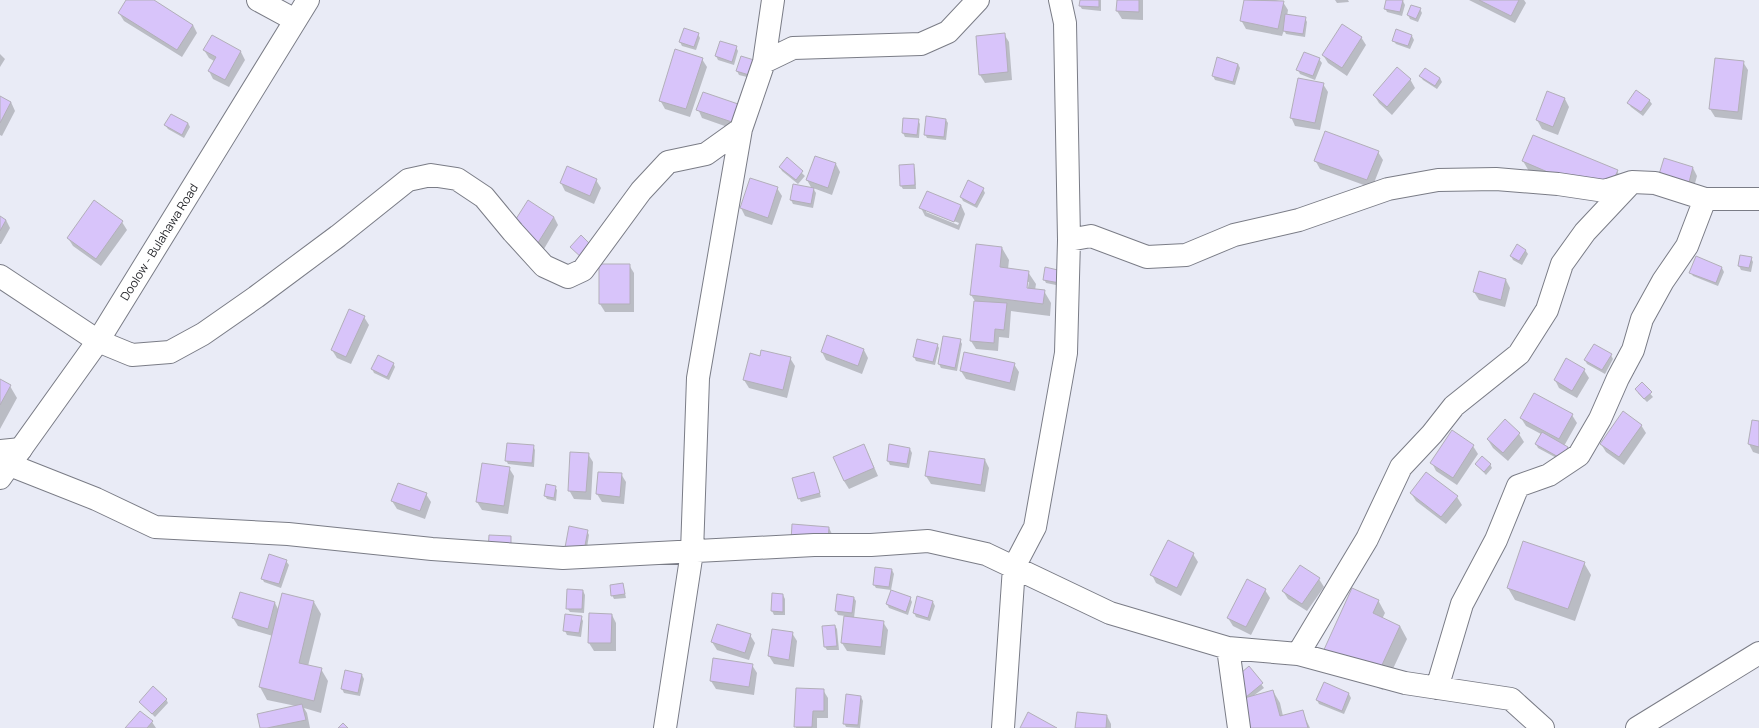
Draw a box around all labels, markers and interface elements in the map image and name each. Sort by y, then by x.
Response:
street label: Doolow - Bulahawa Road [116,180,202,304]

